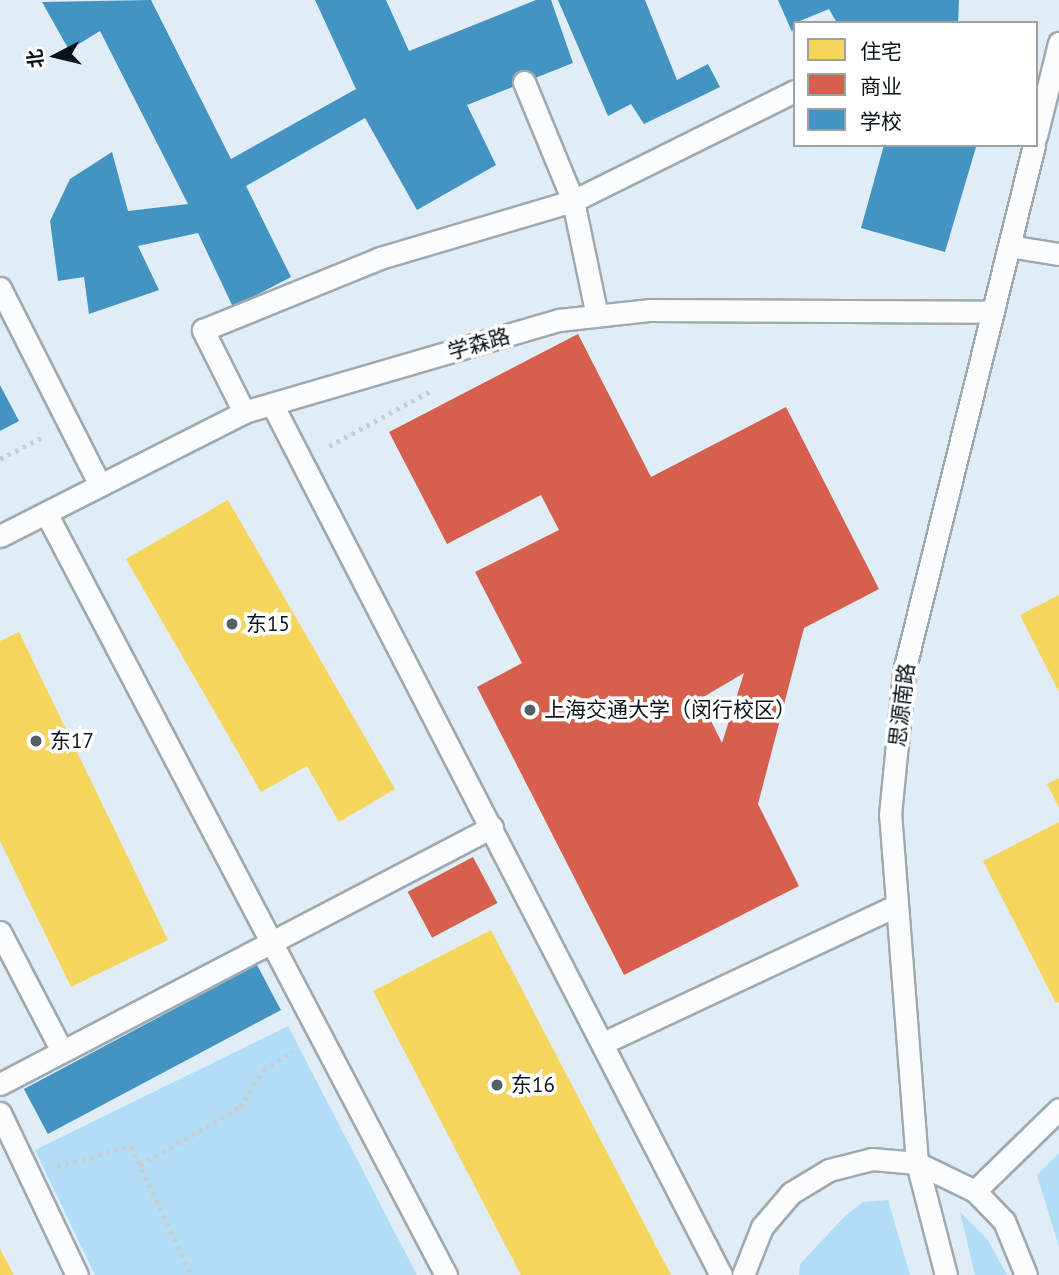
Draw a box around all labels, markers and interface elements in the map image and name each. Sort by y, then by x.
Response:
north arrow [21,21,91,91]
legend [793,21,1038,147]
text: 住宅 [860,38,902,65]
text: 北 [22,48,48,69]
text: 商业 [860,73,902,100]
text: 学校 [860,108,902,135]
street label: 学森路 [445,323,513,365]
place label: 东15 [246,611,290,637]
marker: 东15 [224,616,240,632]
street label: 思源南路 [884,662,920,748]
place label: 上海交通大学（闵行校区） [544,697,796,723]
marker: 上海交通大学（闵行校区） [522,702,538,718]
place label: 东17 [50,728,94,754]
marker: 东17 [28,733,44,749]
place label: 东16 [511,1072,555,1098]
marker: 东16 [489,1077,505,1093]

